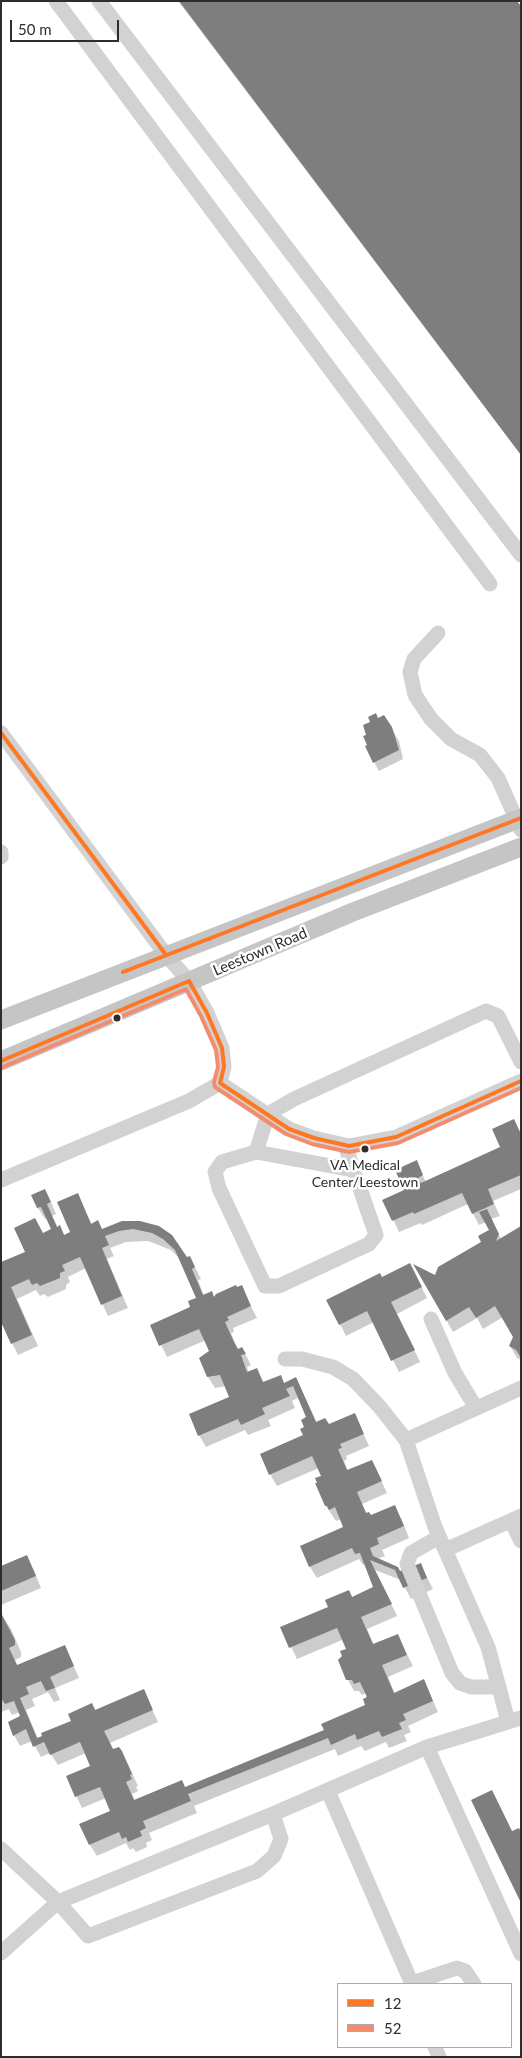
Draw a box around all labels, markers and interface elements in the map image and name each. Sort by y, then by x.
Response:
scale bar [12,10,121,42]
text: 50 m [18,20,52,38]
street label: Leestown Road [210,924,310,980]
unlabelled marker [112,1013,122,1023]
marker: VA Medical Center/Leestown [360,1144,370,1154]
place label: VA Medical Center/Leestown [312,1157,418,1190]
legend [337,1983,512,2048]
text: 12 [384,1994,401,2012]
text: 52 [384,2019,401,2037]

